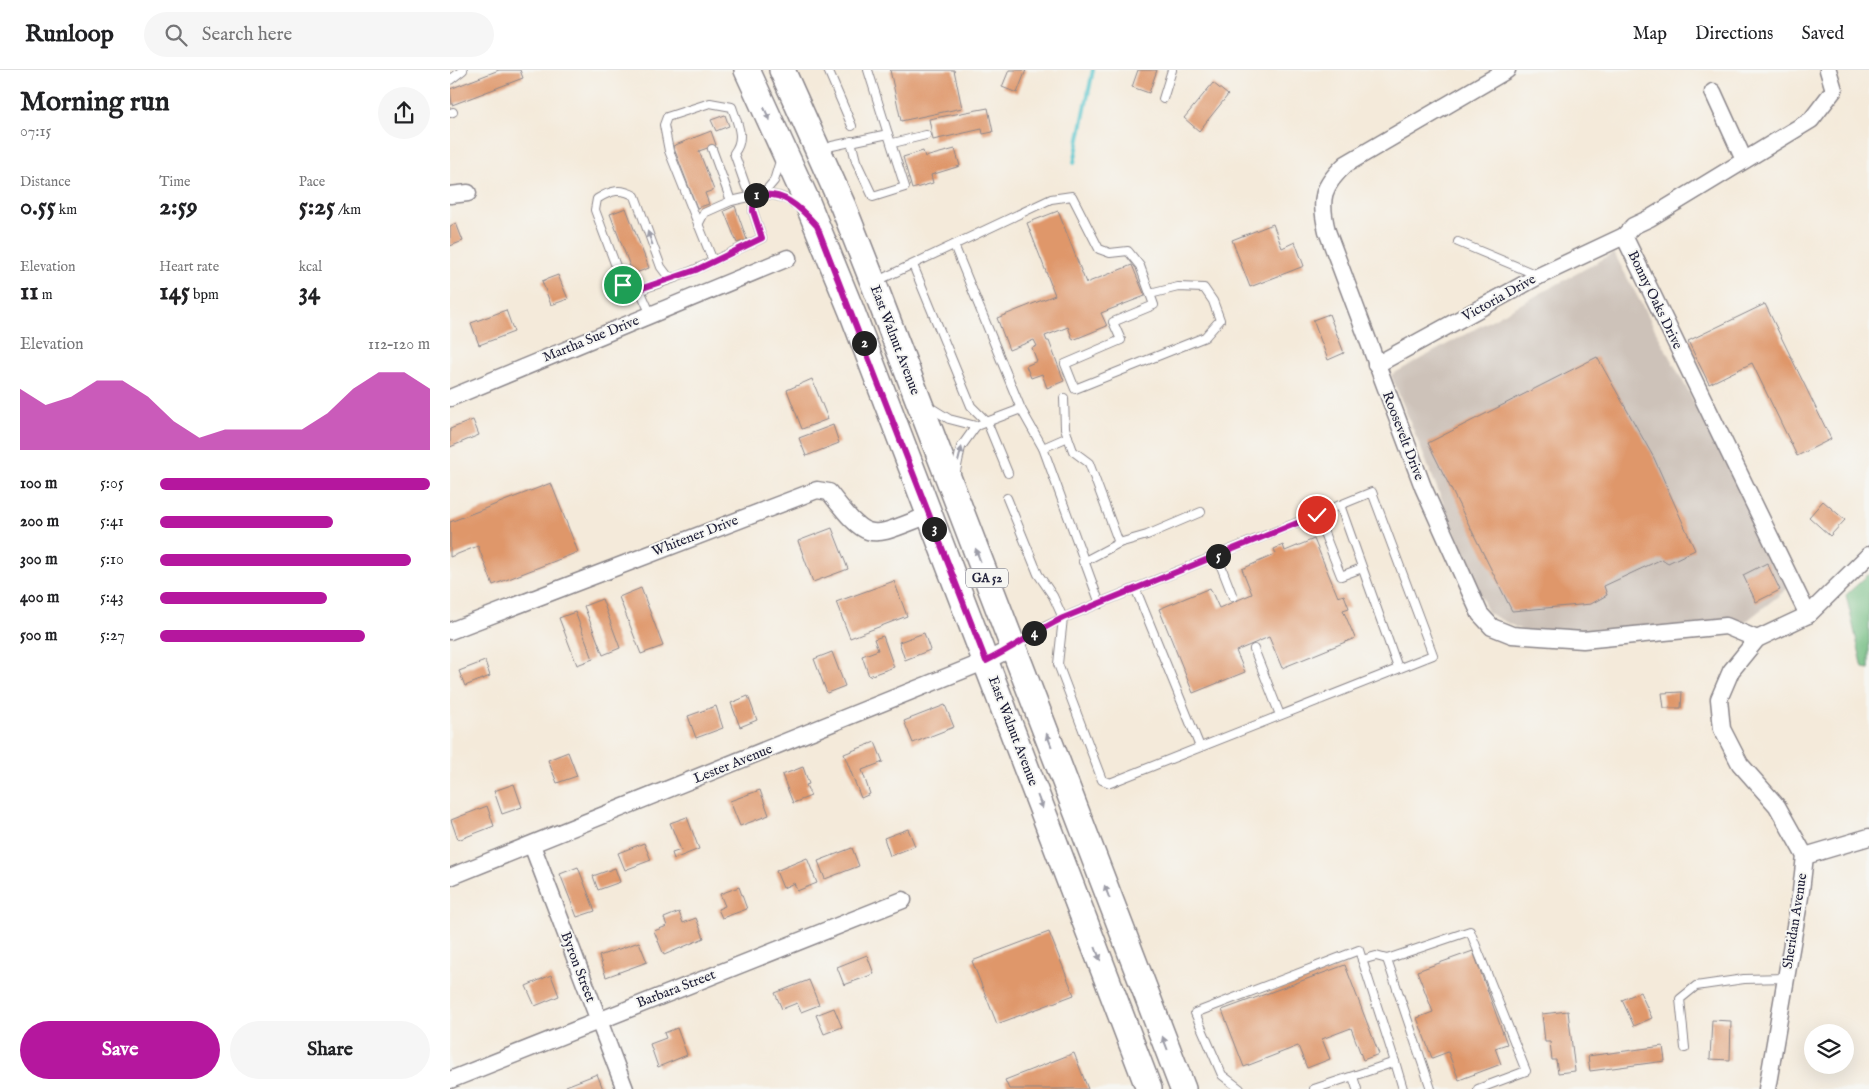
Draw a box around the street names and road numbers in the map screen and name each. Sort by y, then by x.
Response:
street label: Bonny Oaks Drive [1623,248,1687,353]
street label: Victoria Drive [1458,270,1540,326]
street label: East Walnut Avenue [866,283,924,398]
street label: Martha Sue Drive [540,311,642,366]
street label: Roosevelt Drive [1378,389,1428,484]
street label: Whitener Drive [649,511,741,561]
road number: GA 52 [966,568,1008,588]
street label: East Walnut Avenue [984,674,1042,789]
street label: Lester Avenue [691,740,776,788]
street label: Sheridan Avenue [1779,871,1812,970]
street label: Byron Street [556,929,600,1005]
street label: Barbara Street [634,966,718,1012]

